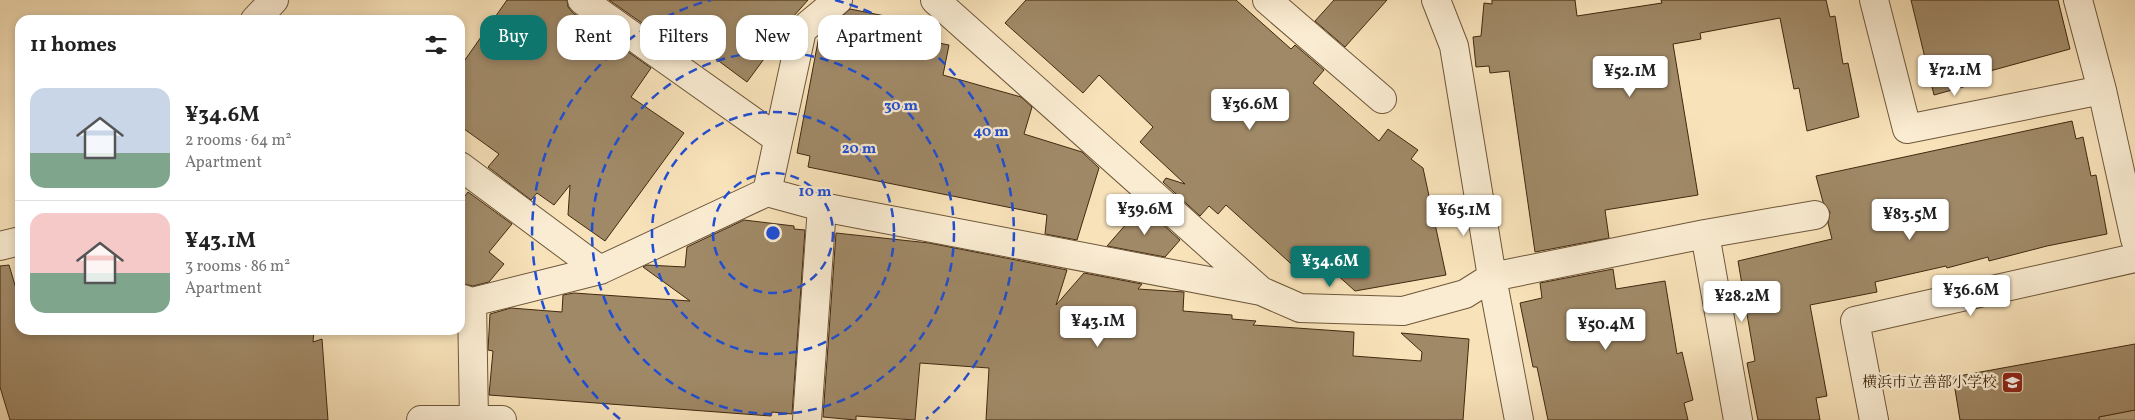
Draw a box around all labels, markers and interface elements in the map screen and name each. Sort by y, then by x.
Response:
chip: Buy [480,15,547,60]
chip: Rent [557,15,630,60]
chip: Filters [640,15,726,60]
chip: New [736,15,808,60]
chip: Apartment [818,15,941,60]
text: 11 homes [30,31,117,60]
icon: filters [422,31,450,59]
pin: ¥72.1M [1914,54,1996,97]
pin: ¥52.1M [1589,56,1671,98]
text: ¥72.1M [1929,60,1981,82]
text: ¥52.1M [1604,61,1656,83]
pin: ¥36.6M [1209,88,1291,131]
text: ¥36.6M [1222,94,1278,116]
text: 30 m [884,96,919,117]
text: ¥34.6M [185,101,260,130]
icon: home [70,108,130,168]
text: 40 m [973,122,1009,143]
text: 2 rooms · 64 m² [185,130,292,152]
text: 20 m [842,139,877,160]
text: Apartment [185,152,262,174]
text: 10 m [799,182,832,203]
pin: ¥39.6M [1104,194,1186,236]
pin: ¥65.1M [1423,194,1505,237]
pin: ¥83.5M [1869,198,1951,241]
text: ¥39.6M [1117,199,1173,221]
text: ¥65.1M [1437,200,1491,222]
text: ¥83.5M [1883,204,1937,226]
centre of rings [764,224,782,242]
text: ¥43.1M [185,227,256,256]
icon: home [70,233,130,293]
pin: ¥34.6M [1289,246,1371,288]
text: ¥34.6M [1302,251,1358,273]
text: 3 rooms · 86 m² [185,256,290,278]
pin: ¥36.6M [1930,274,2012,317]
text: Apartment [185,278,262,300]
pin: ¥28.2M [1701,280,1783,323]
text: ¥36.6M [1943,280,1999,302]
text: ¥28.2M [1714,286,1770,308]
pin: ¥43.1M [1057,306,1139,348]
pin: ¥50.4M [1565,308,1647,351]
text: ¥43.1M [1071,311,1125,333]
text: ¥50.4M [1577,314,1635,336]
school or university icon: 横浜市立善部小学校 [2001,370,2025,394]
place label: 横浜市立善部小学校 [1862,373,1997,394]

